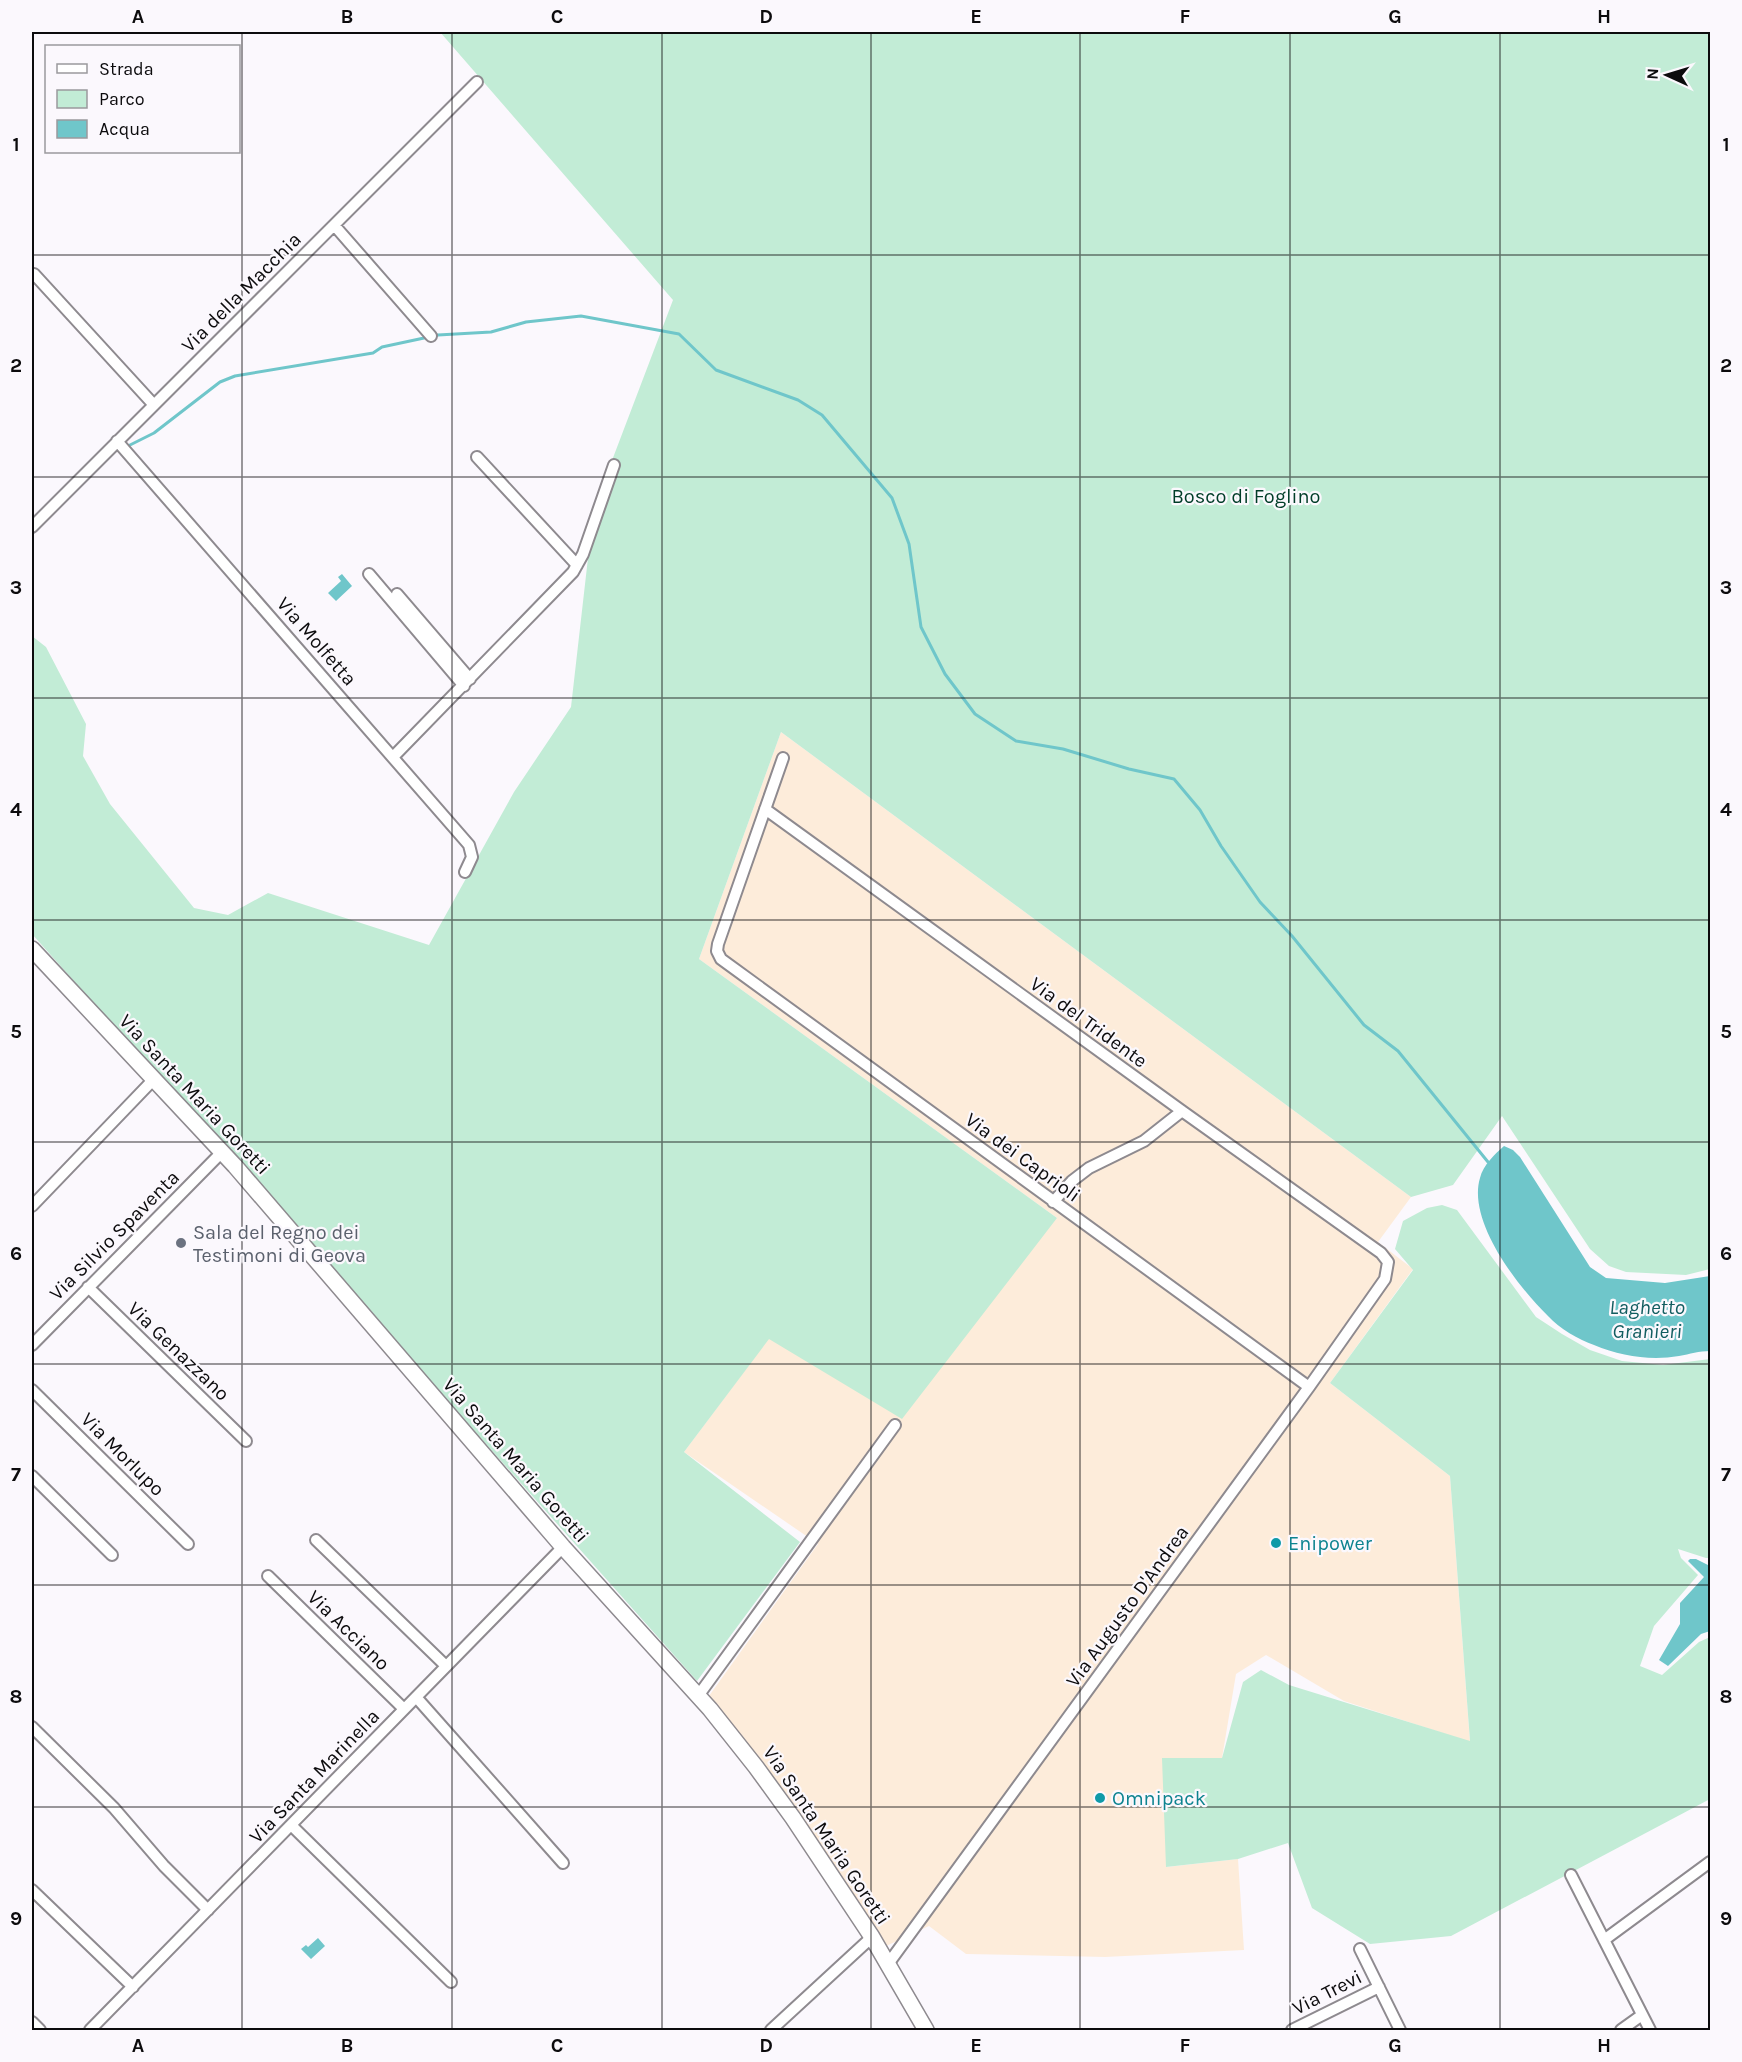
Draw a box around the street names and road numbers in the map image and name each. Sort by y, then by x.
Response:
street label: Via della Macchia [177,228,306,357]
street label: Via Molfetta [272,592,361,690]
street label: Via del Tridente [1026,972,1152,1073]
street label: Via Santa Maria Goretti [114,1009,275,1179]
street label: Via dei Caprioli [961,1108,1085,1207]
street label: Via Silvio Spaventa [45,1166,184,1305]
street label: Via Genazzano [123,1297,234,1406]
street label: Via Santa Maria Goretti [438,1373,593,1547]
street label: Via Morlupo [76,1408,169,1501]
street label: Via Augusto D'Andrea [1061,1521,1194,1691]
street label: Via Acciano [303,1586,394,1675]
street label: Via Santa Marinella [245,1705,384,1848]
street label: Via Santa Maria Goretti [758,1742,895,1929]
street label: Via Trevi [1289,1965,1366,2020]

